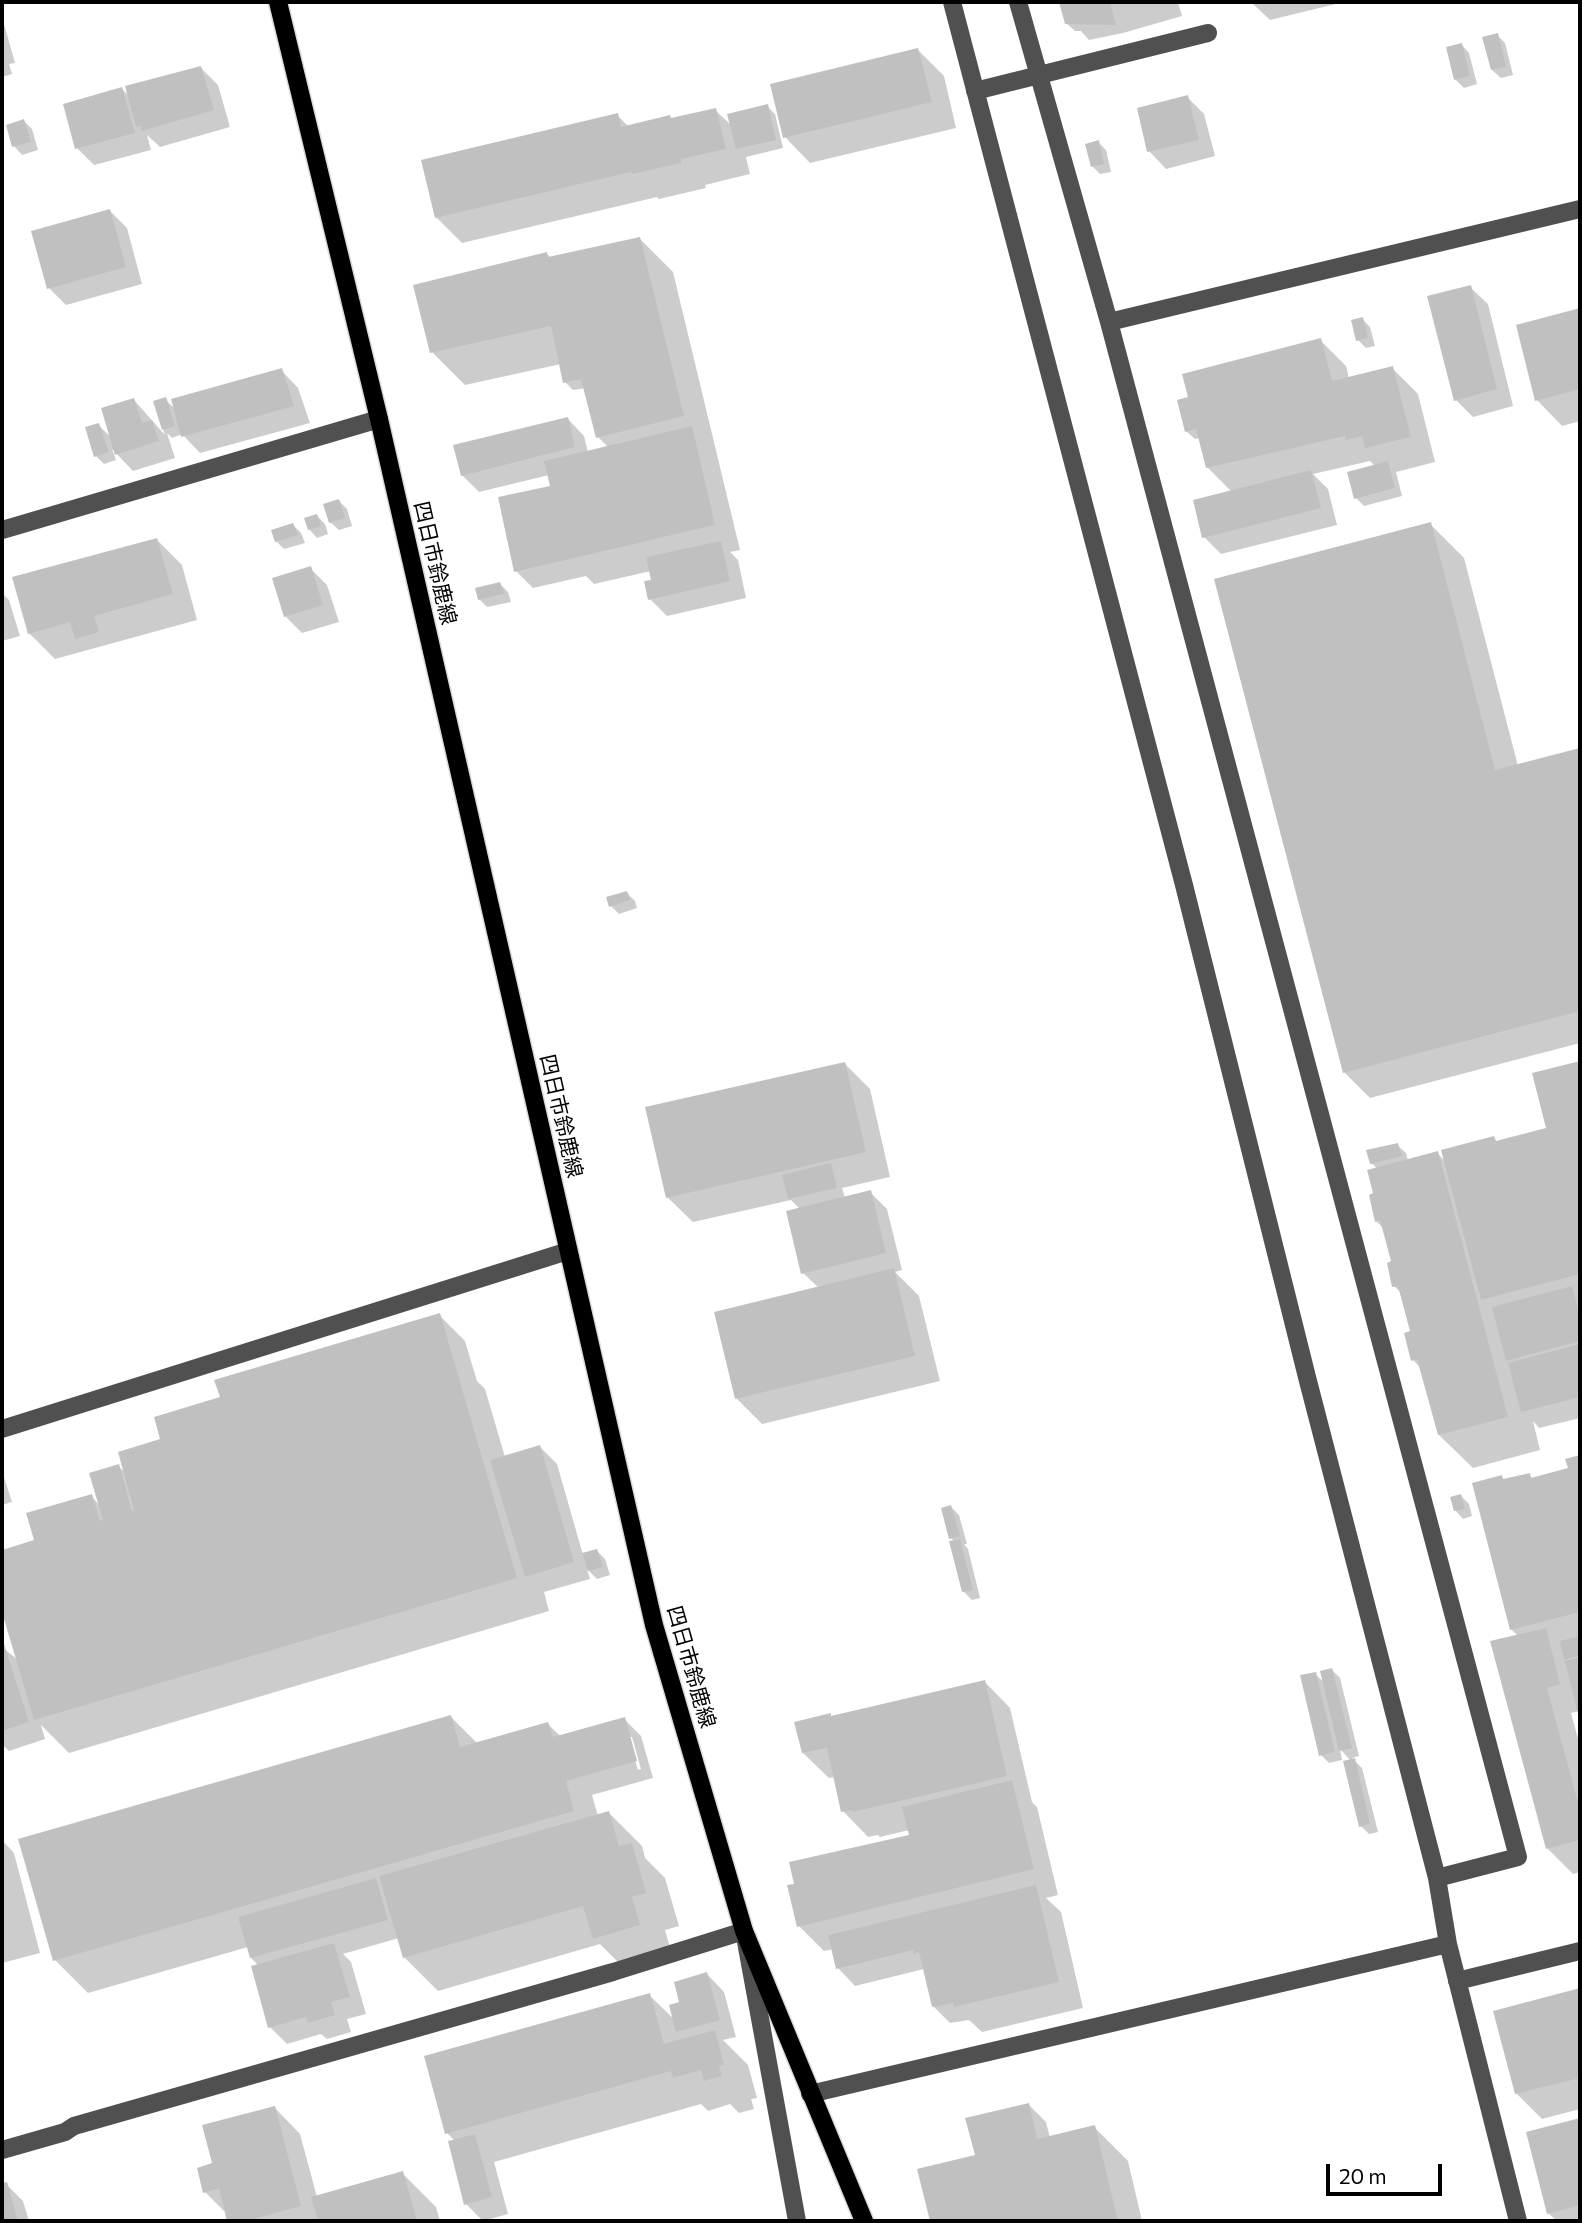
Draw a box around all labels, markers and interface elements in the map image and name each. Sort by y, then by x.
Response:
street label: 四日市鈴鹿線 [409,499,461,627]
street label: 四日市鈴鹿線 [535,1052,587,1180]
street label: 四日市鈴鹿線 [662,1603,720,1731]
scale bar [1330,2150,1446,2194]
text: 20 m [1339,2163,1387,2188]

